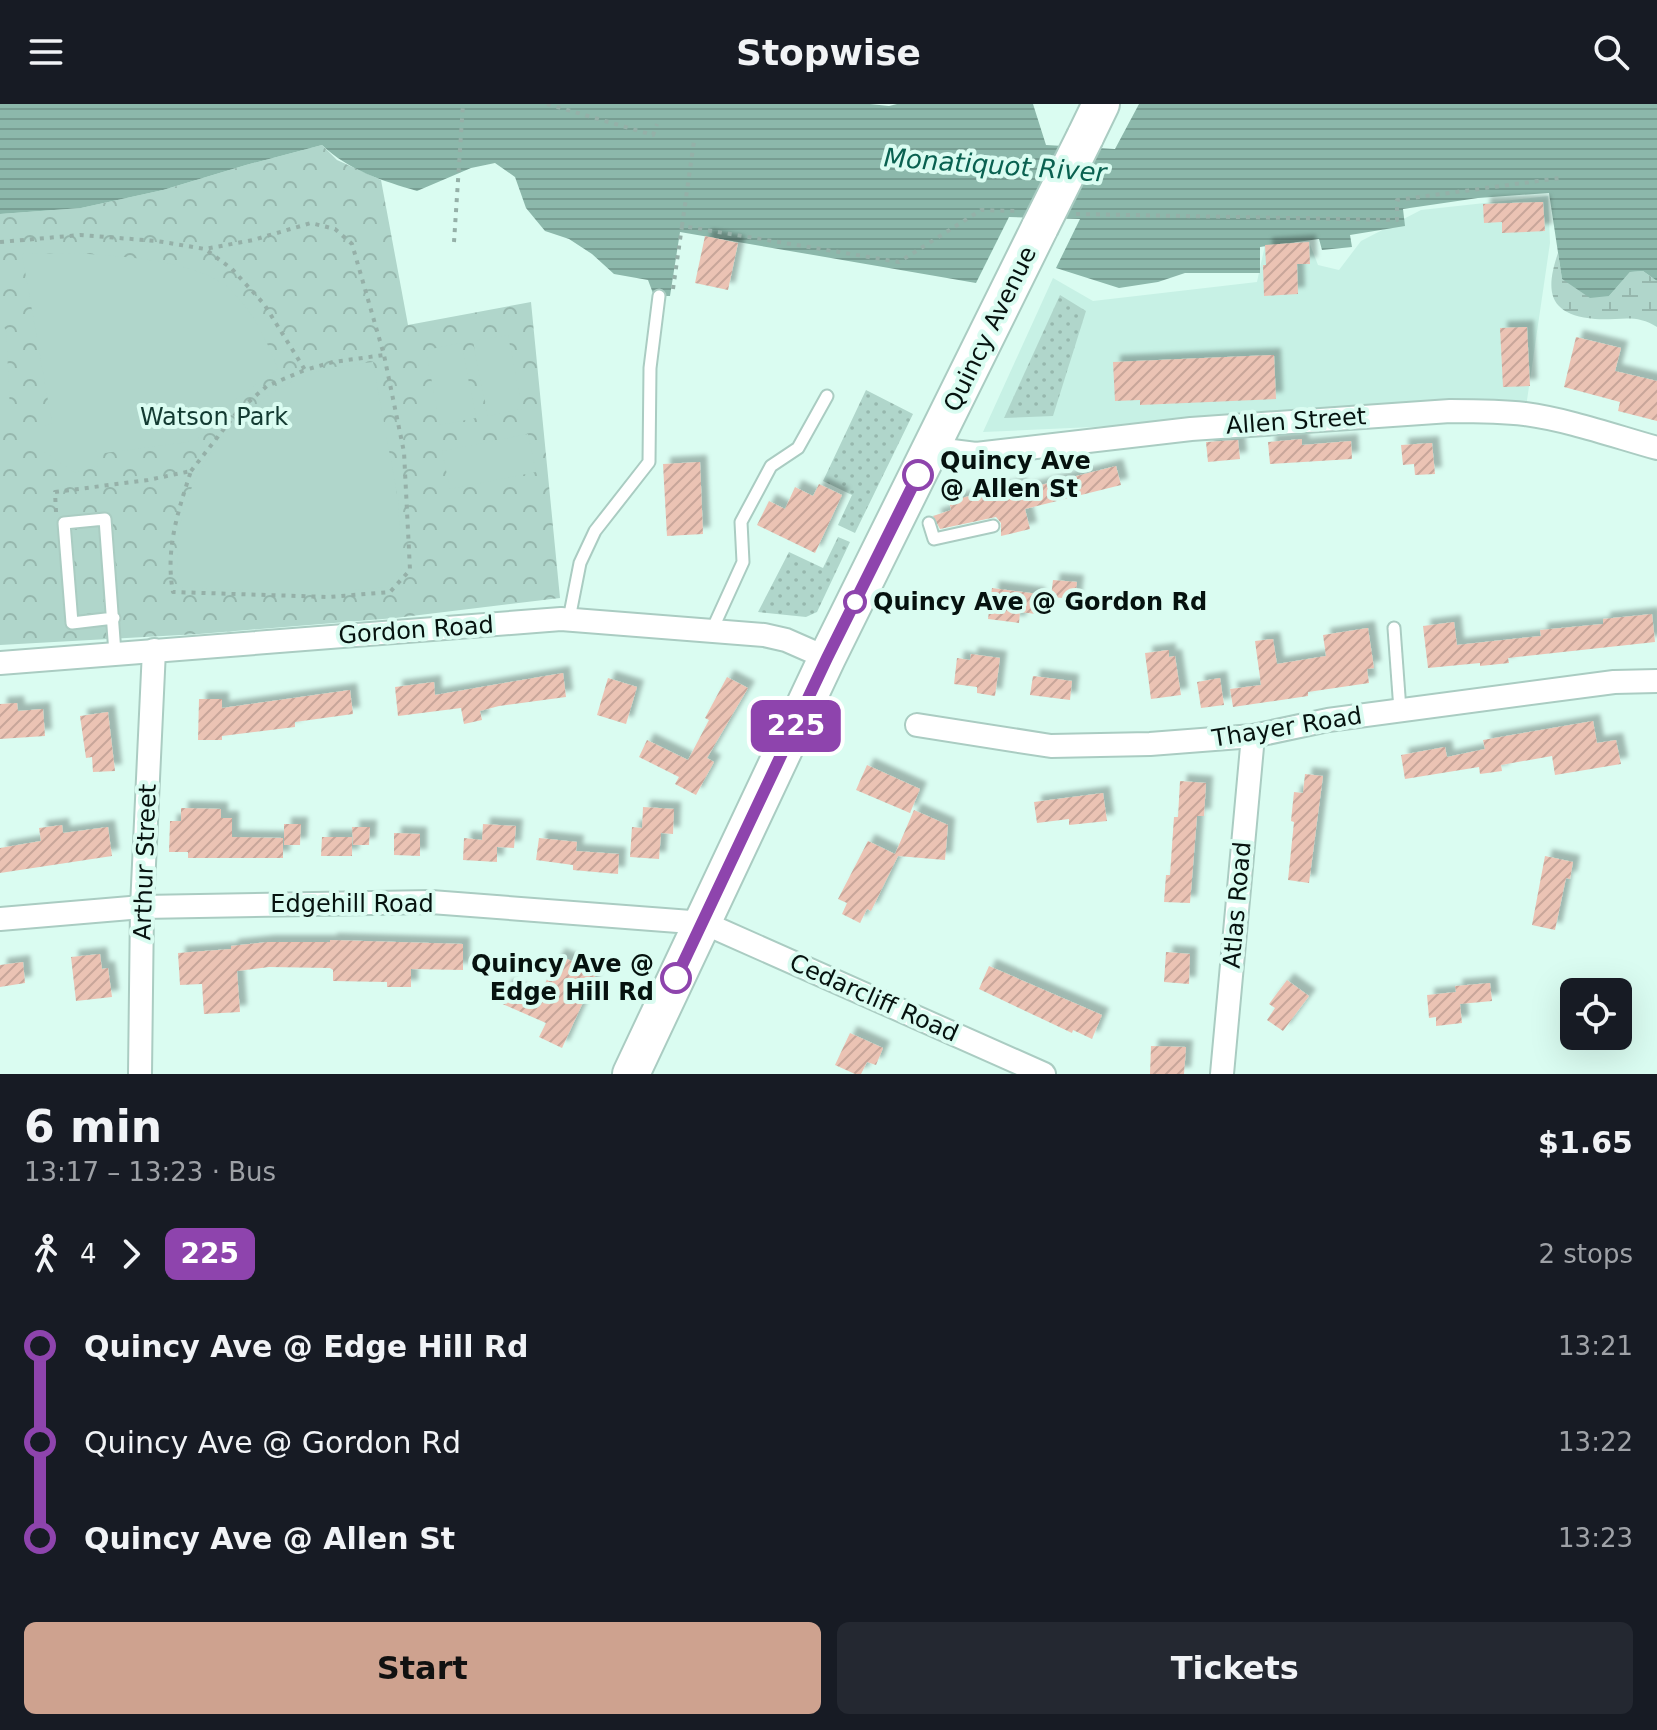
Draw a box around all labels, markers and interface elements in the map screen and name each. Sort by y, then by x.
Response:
icon: menu [24,30,68,74]
icon: search [1589,30,1633,74]
text: Stopwise [736,32,921,73]
water label: Monatiquot River [883,142,1110,188]
street label: Quincy Avenue [938,242,1042,416]
street label: Allen Street [1225,402,1367,440]
park label: Watson Park [140,403,288,431]
place label: Quincy Ave @ Allen St [940,447,1091,503]
marker: Quincy Ave @ Allen St [903,460,933,490]
place label: Quincy Ave @ Gordon Rd [873,588,1207,616]
marker: Quincy Ave @ Gordon Rd [844,591,866,613]
street label: Gordon Road [337,611,495,649]
line badge: 225 [750,700,842,752]
street label: Thayer Road [1209,701,1364,753]
text: 225 [767,709,825,742]
street label: Arthur Street [128,783,162,941]
street label: Atlas Road [1218,840,1256,970]
street label: Edgehill Road [270,890,434,918]
street label: Cedarcliff Road [785,948,963,1048]
place label: Quincy Ave @ Edge Hill Rd [471,950,654,1006]
marker: Quincy Ave @ Edge Hill Rd [661,963,691,993]
map controls [1560,978,1632,1050]
button: locate [1560,978,1632,1050]
text: 6 min [24,1101,162,1152]
text: $1.65 [1538,1125,1633,1160]
text: 13:17 – 13:23 · Bus [24,1157,276,1187]
icon: walk [24,1232,68,1276]
icon: forward [109,1232,153,1276]
text: 225 [181,1237,239,1270]
text: 4 [80,1239,97,1269]
text: 2 stops [1538,1239,1633,1269]
text: Quincy Ave @ Edge Hill Rd [84,1329,528,1364]
text: 13:21 [1558,1331,1633,1361]
text: Quincy Ave @ Gordon Rd [84,1425,461,1460]
text: 13:22 [1558,1427,1633,1457]
text: Quincy Ave @ Allen St [84,1521,455,1556]
text: 13:23 [1558,1523,1633,1553]
button: Start [24,1622,821,1714]
button: Tickets [837,1622,1633,1714]

